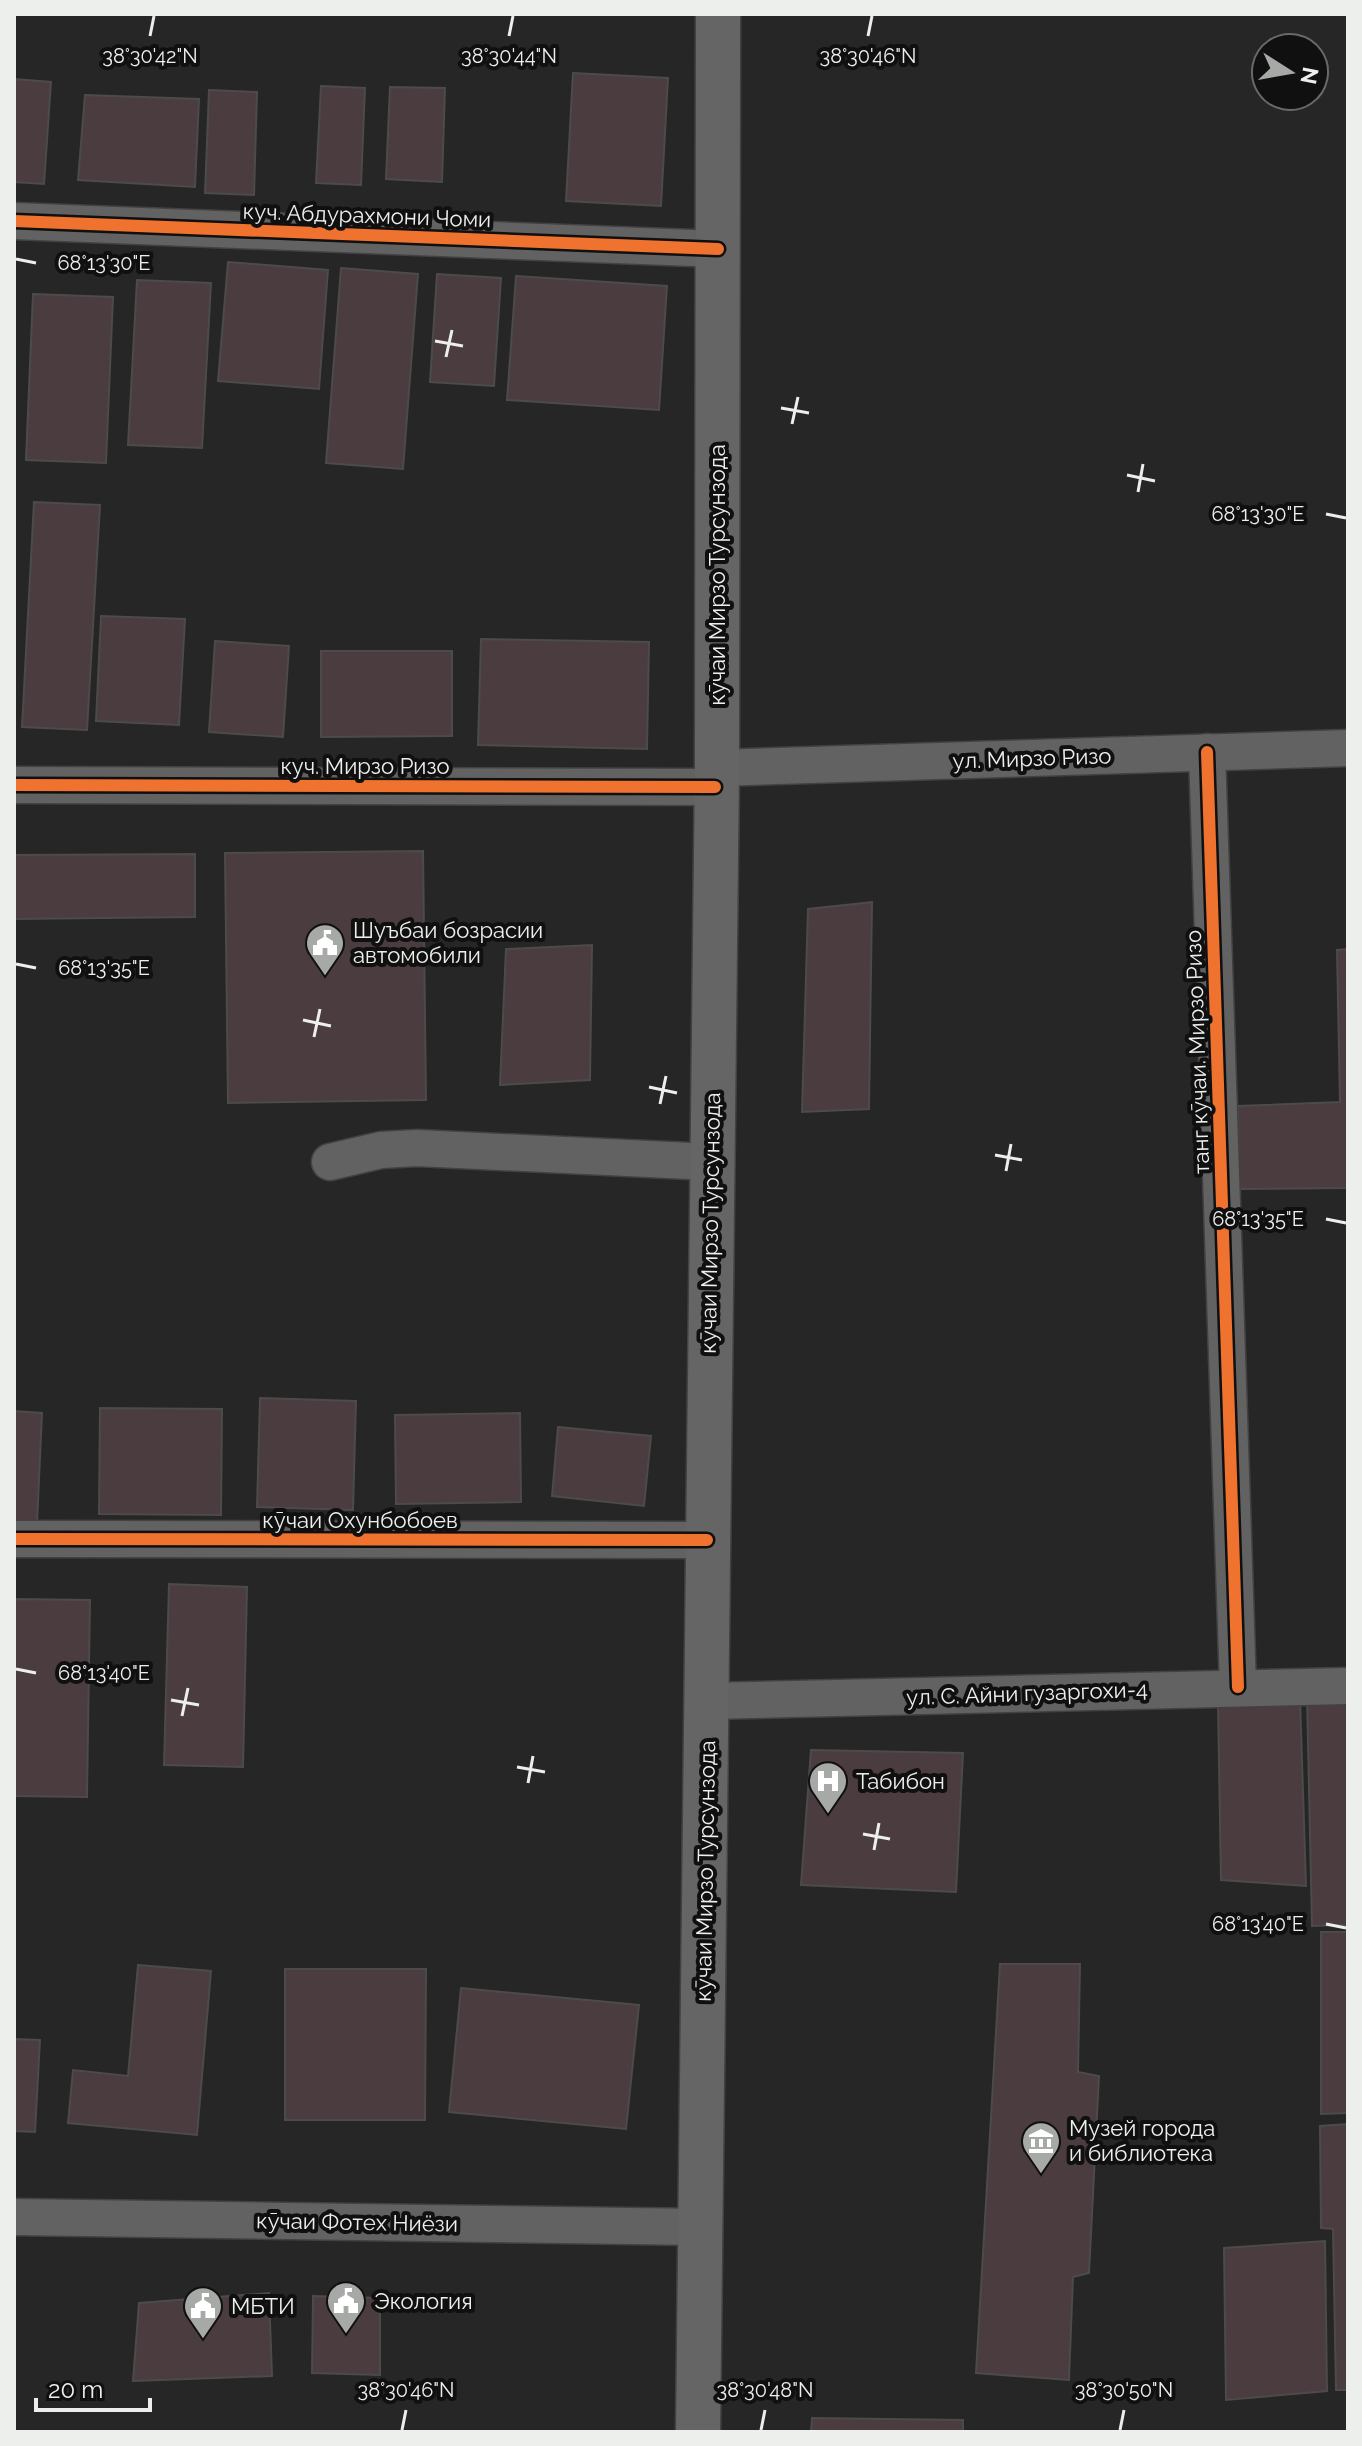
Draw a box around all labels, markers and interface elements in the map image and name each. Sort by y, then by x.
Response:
north arrow [1250,32,1330,112]
text: 38°30'42"N [102,44,198,68]
text: 38°30'44"N [461,44,557,68]
text: 38°30'46"N [819,44,917,68]
text: N [1295,65,1324,87]
street label: куч. Абдурахмони Чоми [242,198,492,232]
text: 68°13'30"E [58,251,150,275]
street label: кӯчаи Мирзо Турсунзода [704,444,730,706]
text: 68°13'30"E [1212,502,1304,526]
street label: ул. Мирзо Ризо [952,742,1112,774]
street label: куч. Мирзо Ризо [280,753,450,779]
place label: Шуъбаи бозрасии автомобили [353,917,543,968]
public building icon: Шуъбаи бозрасии автомобили [304,922,346,977]
street label: танг кӯчаи. Мирзо Ризо [1180,930,1214,1174]
text: 68°13'35"E [58,956,150,980]
street label: кӯчаи Мирзо Турсунзода [695,1092,725,1354]
text: 68°13'35"E [1212,1207,1304,1231]
street label: кӯчаи Охунбобоев [262,1507,458,1533]
text: 68°13'40"E [58,1661,150,1685]
street label: ул. С. Айни гузаргохи-4 [906,1676,1148,1710]
street label: кӯчаи Мирзо Турсунзода [690,1740,720,2002]
hospital icon: Табибон [807,1760,849,1815]
place label: Табибон [856,1768,945,1794]
text: 68°13'40"E [1212,1912,1304,1936]
place label: Музей города и библиотека [1069,2115,1215,2166]
museum icon: Музей города и библиотека [1020,2120,1062,2175]
street label: кӯчаи Фотех Ниёзи [256,2207,458,2237]
public building icon: Экология [325,2280,367,2335]
public building icon: МБТИ [182,2285,224,2340]
place label: Экология [374,2288,473,2314]
place label: МБТИ [231,2293,295,2319]
scale bar [36,2362,150,2412]
text: 20 m [48,2375,103,2404]
text: 38°30'46"N [357,2378,455,2402]
text: 38°30'48"N [717,2378,813,2402]
text: 38°30'50"N [1075,2378,1173,2402]

